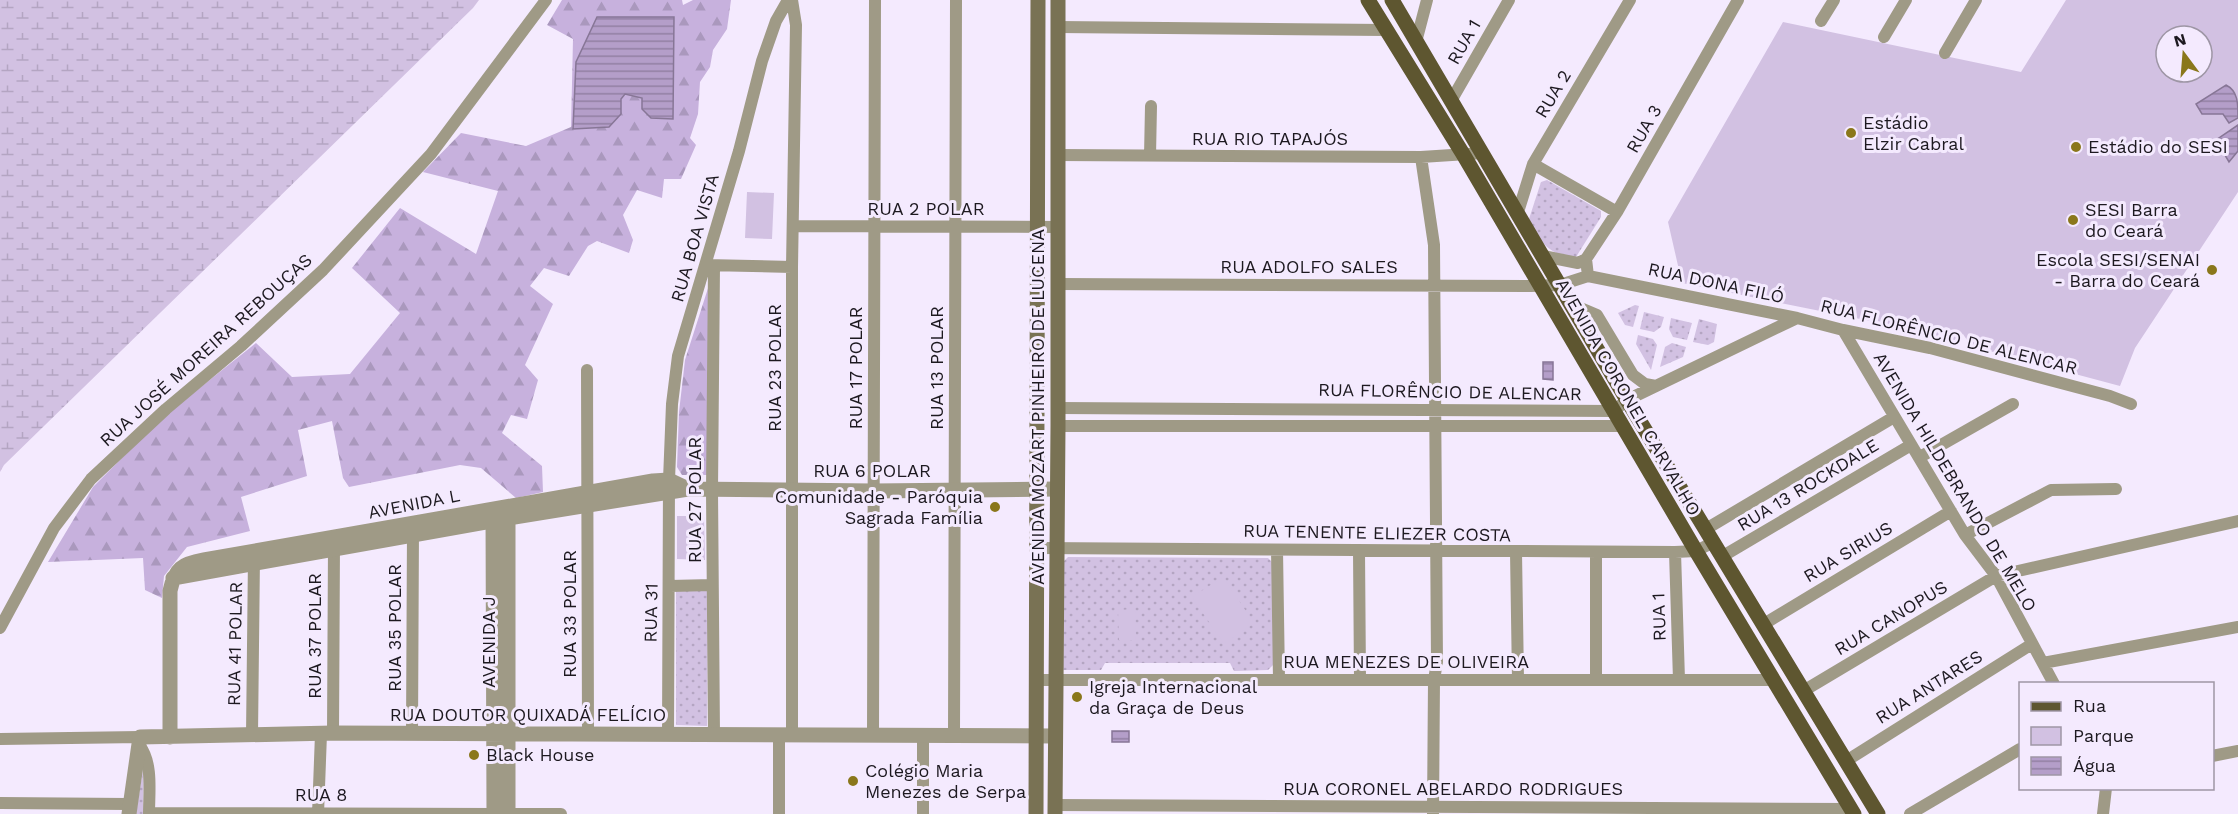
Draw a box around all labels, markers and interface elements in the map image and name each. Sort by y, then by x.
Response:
street label: RUA 1 [1442,16,1485,68]
north arrow [2154,24,2214,84]
text: N [2172,29,2188,51]
street label: RUA 2 [1530,66,1575,121]
street label: RUA 3 [1621,101,1666,157]
place label: Estádio Elzir Cabral [1863,112,1965,154]
marker: Estádio Elzir Cabral [1844,126,1858,140]
street label: RUA RIO TAPAJÓS [1192,128,1348,149]
place label: Estádio do SESI [2088,136,2228,157]
marker: Estádio do SESI [2069,140,2083,154]
street label: RUA BOA VISTA [666,171,723,304]
street label: RUA 2 POLAR [867,198,985,219]
place label: SESI Barra do Ceará [2085,199,2178,241]
marker: SESI Barra do Ceará [2066,213,2080,227]
street label: AVENIDA MOZART PINHEIRO DE LUCENA [1027,229,1048,585]
street label: RUA JOSÉ MOREIRA REBOUÇAS [95,249,316,450]
place label: Escola SESI/SENAI - Barra do Ceará [2036,249,2200,291]
street label: RUA ADOLFO SALES [1220,256,1398,277]
street label: RUA DONA FILÓ [1646,258,1786,307]
marker: Escola SESI/SENAI - Barra do Ceará [2205,263,2219,277]
street label: AVENIDA CORONEL CARVALHO [1552,274,1705,519]
street label: RUA FLORÊNCIO DE ALENCAR [1819,294,2080,379]
street label: RUA 23 POLAR [764,304,785,432]
street label: RUA 17 POLAR [845,306,866,430]
street label: RUA 13 POLAR [926,306,947,430]
street label: AVENIDA HILDEBRANDO DE MELO [1869,348,2041,615]
street label: RUA FLORÊNCIO DE ALENCAR [1318,379,1582,404]
street label: RUA 13 ROCKDALE [1733,434,1882,535]
street label: RUA 27 POLAR [684,437,705,563]
street label: RUA 6 POLAR [813,460,931,481]
street label: AVENIDA L [366,484,462,523]
place label: Comunidade - Paróquia Sagrada Família [775,486,983,528]
marker: Comunidade - Paróquia Sagrada Família [988,500,1002,514]
street label: RUA SIRIUS [1799,517,1896,586]
street label: RUA TENENTE ELIEZER COSTA [1243,520,1511,545]
street label: RUA 33 POLAR [559,550,580,678]
street label: RUA 35 POLAR [384,564,405,692]
street label: RUA 37 POLAR [304,573,325,699]
street label: RUA CANOPUS [1831,576,1951,659]
street label: RUA 41 POLAR [223,582,246,706]
street label: RUA 31 [639,583,662,643]
street label: RUA 1 [1647,593,1670,642]
street label: AVENIDA J [478,596,499,688]
street label: RUA ANTARES [1871,645,1986,728]
street label: RUA MENEZES DE OLIVEIRA [1283,651,1529,672]
place label: Igreja Internacional da Graça de Deus [1089,676,1258,718]
legend [2019,682,2214,790]
marker: Igreja Internacional da Graça de Deus [1070,690,1084,704]
text: Rua [2073,695,2106,716]
street label: RUA DOUTOR QUIXADÁ FELÍCIO [390,704,666,725]
text: Parque [2073,725,2134,746]
place label: Black House [486,744,594,765]
marker: Black House [467,748,481,762]
text: Água [2073,755,2116,776]
place label: Colégio Maria Menezes de Serpa [865,760,1026,802]
marker: Colégio Maria Menezes de Serpa [846,774,860,788]
street label: RUA CORONEL ABELARDO RODRIGUES [1283,778,1623,799]
street label: RUA 8 [295,784,347,805]

